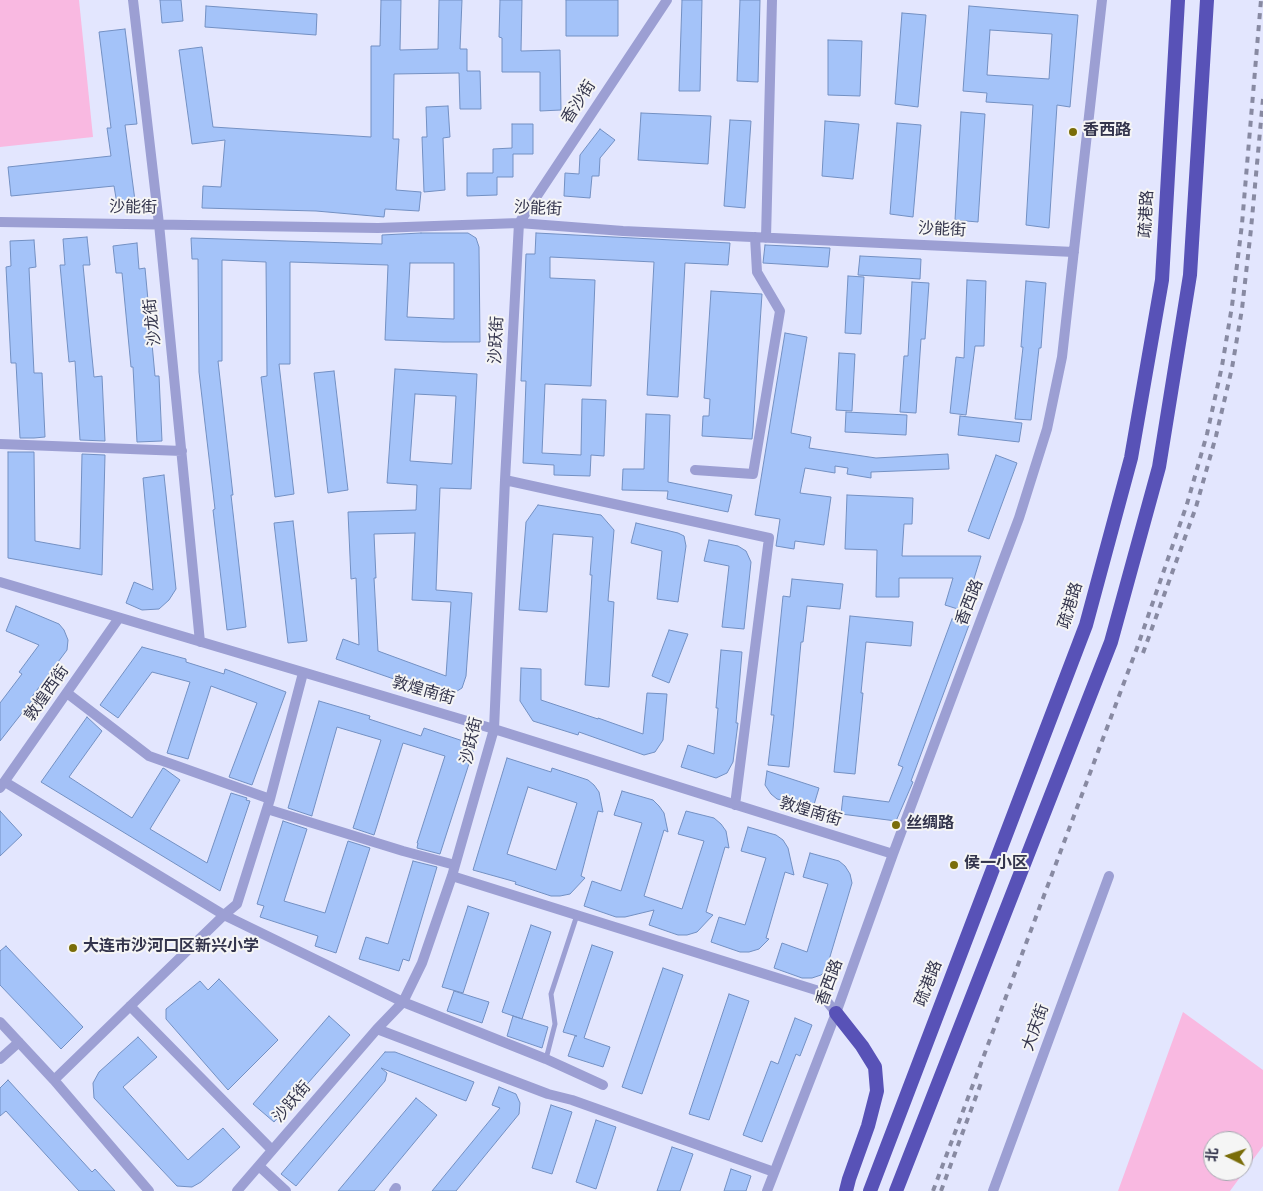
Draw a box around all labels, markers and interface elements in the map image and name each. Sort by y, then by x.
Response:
street label: 香沙街 [559,78,601,128]
place label: 香西路 [1083,122,1131,142]
marker: 香西路 [1067,126,1079,138]
street label: 疏港路 [1137,190,1159,238]
street label: 沙能街 [109,199,157,219]
street label: 沙能街 [514,199,562,221]
street label: 沙能街 [918,220,966,242]
street label: 沙龙街 [142,297,166,347]
street label: 沙跃街 [487,316,509,364]
street label: 香西路 [953,577,989,629]
street label: 疏港路 [1056,580,1088,632]
street label: 敦煌西街 [22,662,74,726]
street label: 敦煌南街 [390,674,456,710]
street label: 沙跃街 [458,715,488,767]
street label: 敦煌南街 [777,794,843,832]
place label: 丝绸路 [906,815,954,835]
marker: 丝绸路 [890,819,902,831]
place label: 侯一小区 [964,855,1028,875]
marker: 侯一小区 [948,859,960,871]
place label: 大连市沙河口区新兴小学 [83,938,259,958]
marker: 大连市沙河口区新兴小学 [67,942,79,954]
street label: 香西路 [814,957,848,1009]
street label: 疏港路 [912,958,948,1010]
street label: 大庆街 [1020,1002,1054,1054]
street label: 沙跃街 [270,1079,316,1127]
north arrow [1203,1131,1253,1181]
text: 北 [1205,1147,1223,1163]

